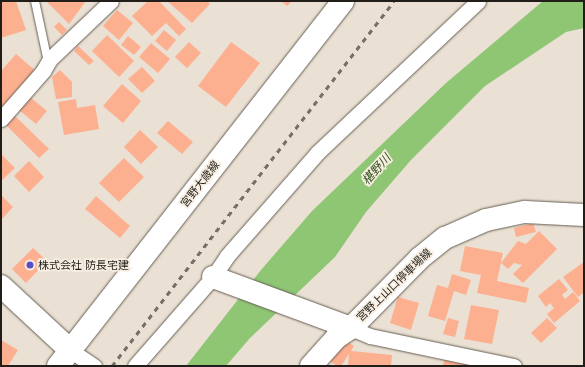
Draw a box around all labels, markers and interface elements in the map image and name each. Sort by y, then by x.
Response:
water label: 椹野川 [360,152,394,188]
street label: 宮野大歳線 [178,158,222,210]
street label: 宮野上山口停車場線 [354,246,434,324]
place label: 株式会社 防長宅建 [38,258,129,272]
marker: 株式会社 防長宅建 [25,260,35,270]

